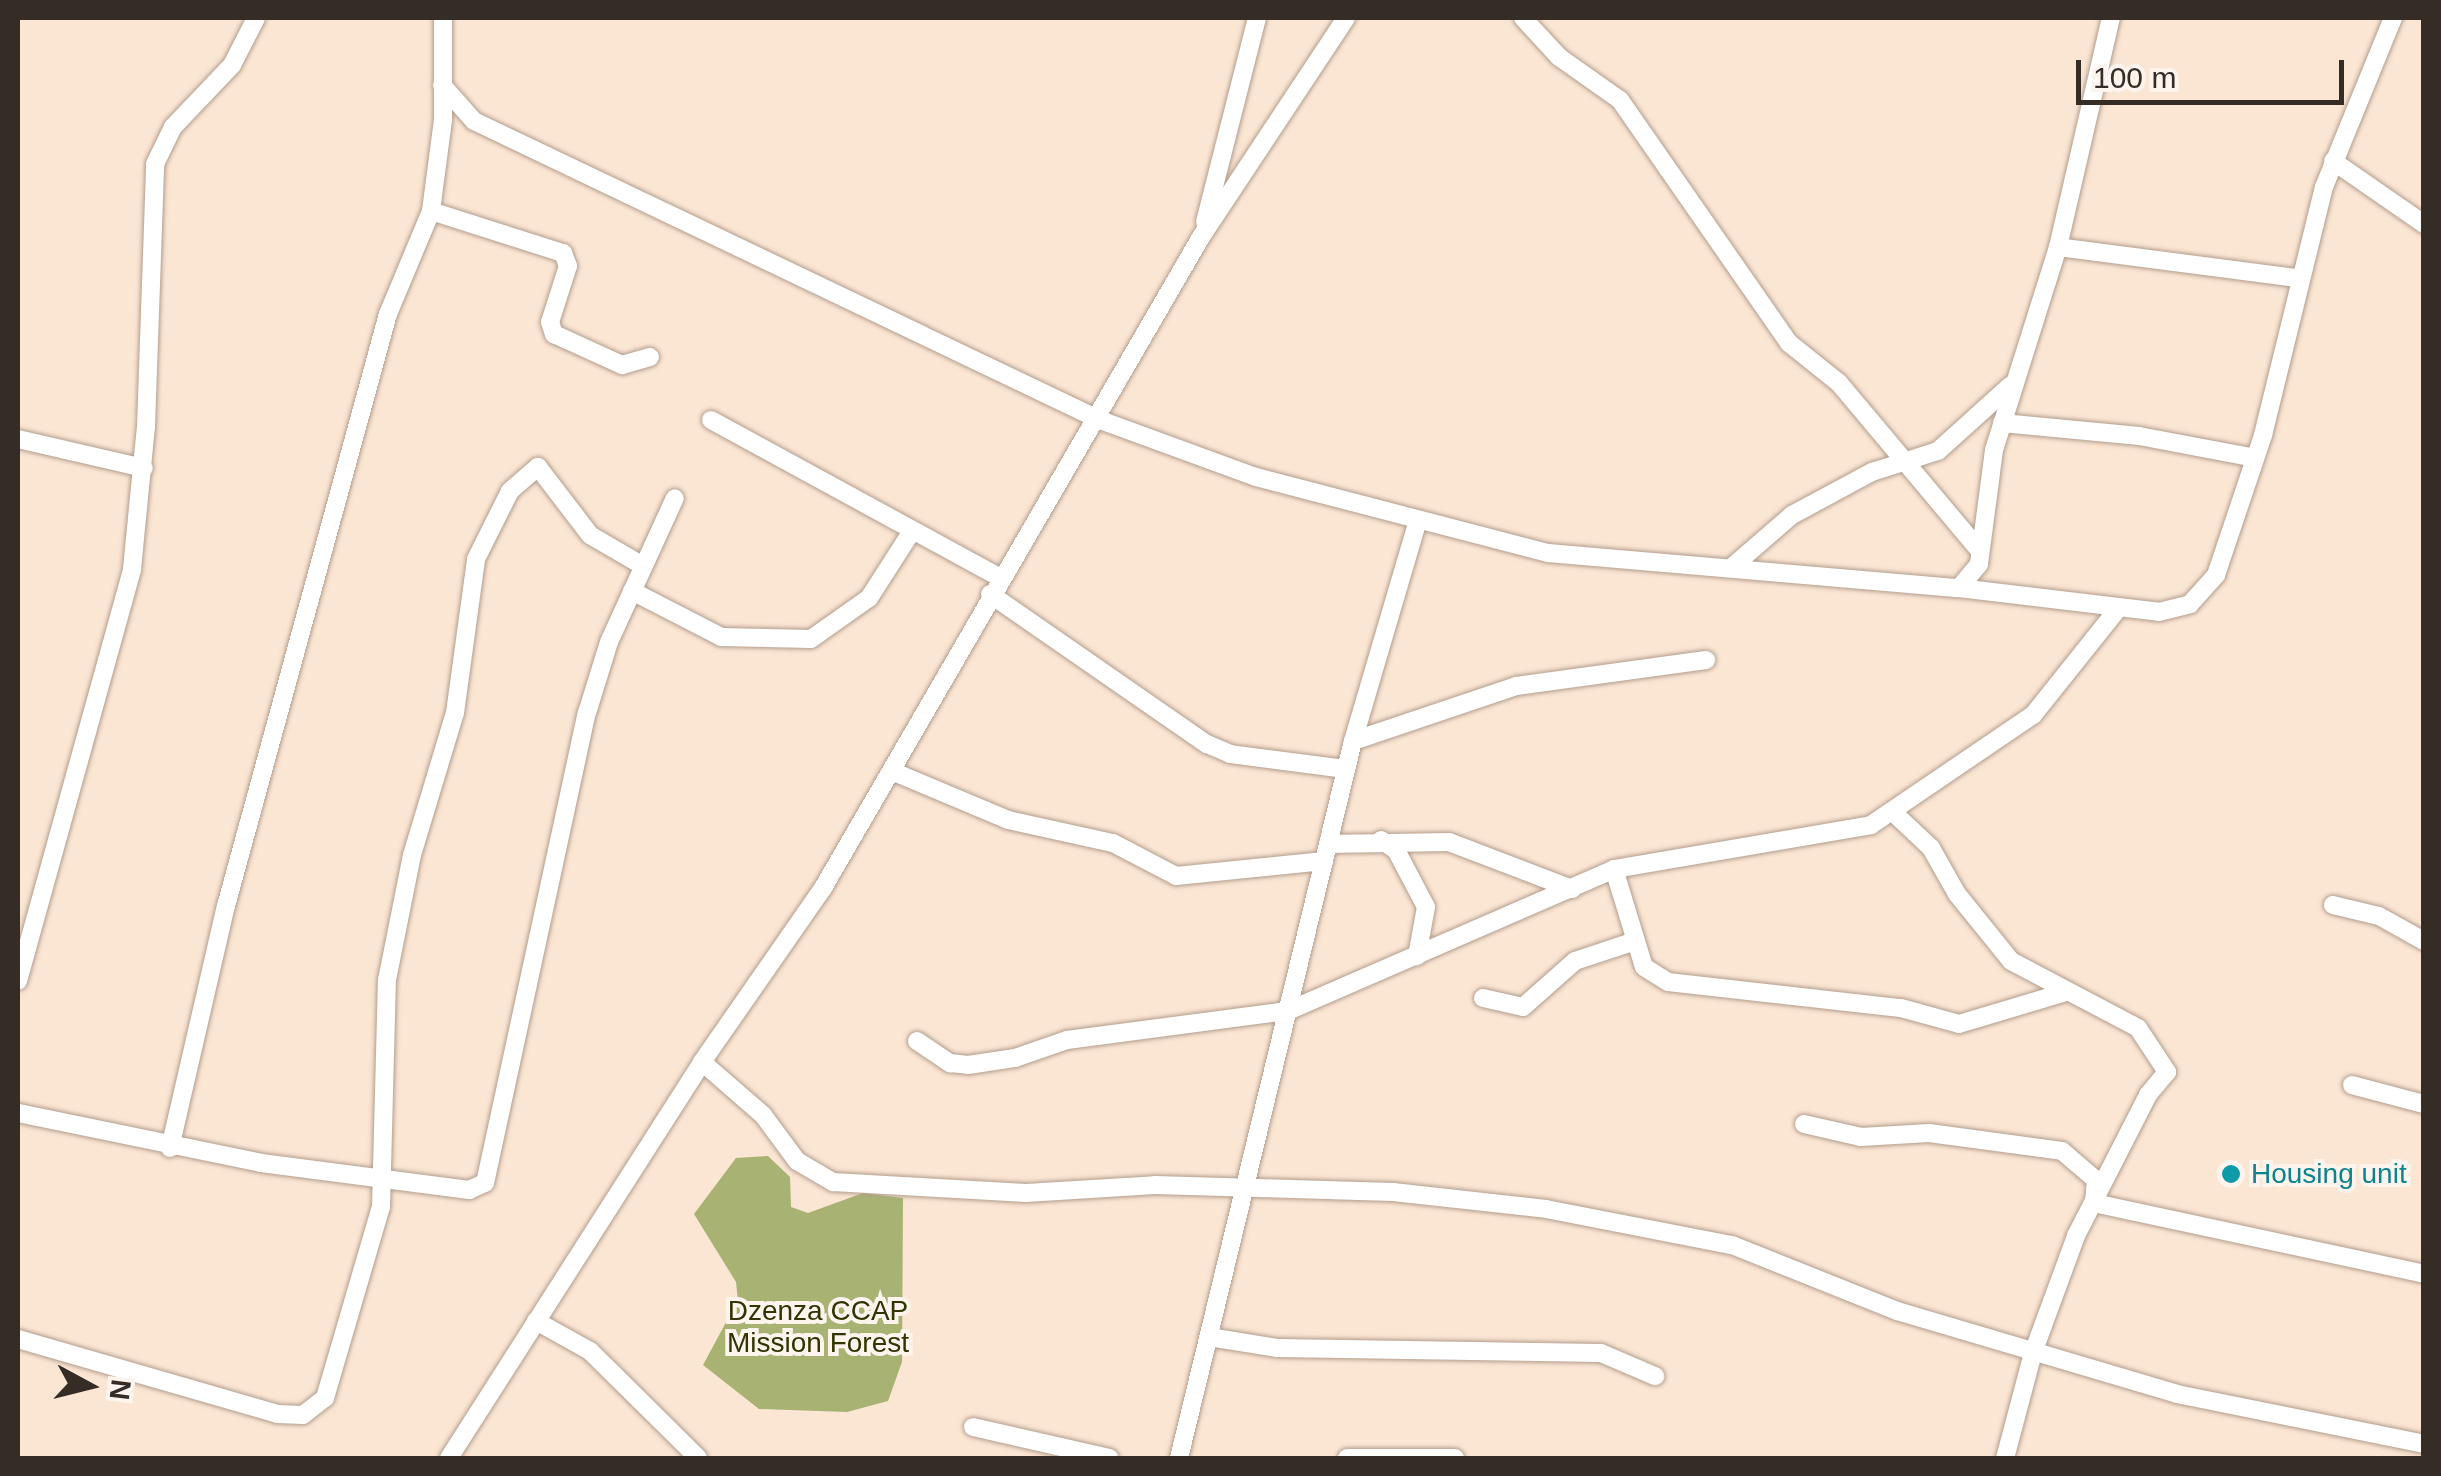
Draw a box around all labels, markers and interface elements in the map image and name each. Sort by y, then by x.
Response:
scale bar [2081,40,2348,102]
text: 100 m [2093,61,2176,94]
place label: Housing unit [2251,1157,2407,1191]
marker: Housing unit [2220,1163,2242,1185]
park label: Dzenza CCAP Mission Forest [727,1294,909,1360]
north arrow [40,1336,140,1436]
text: N [104,1378,137,1402]

